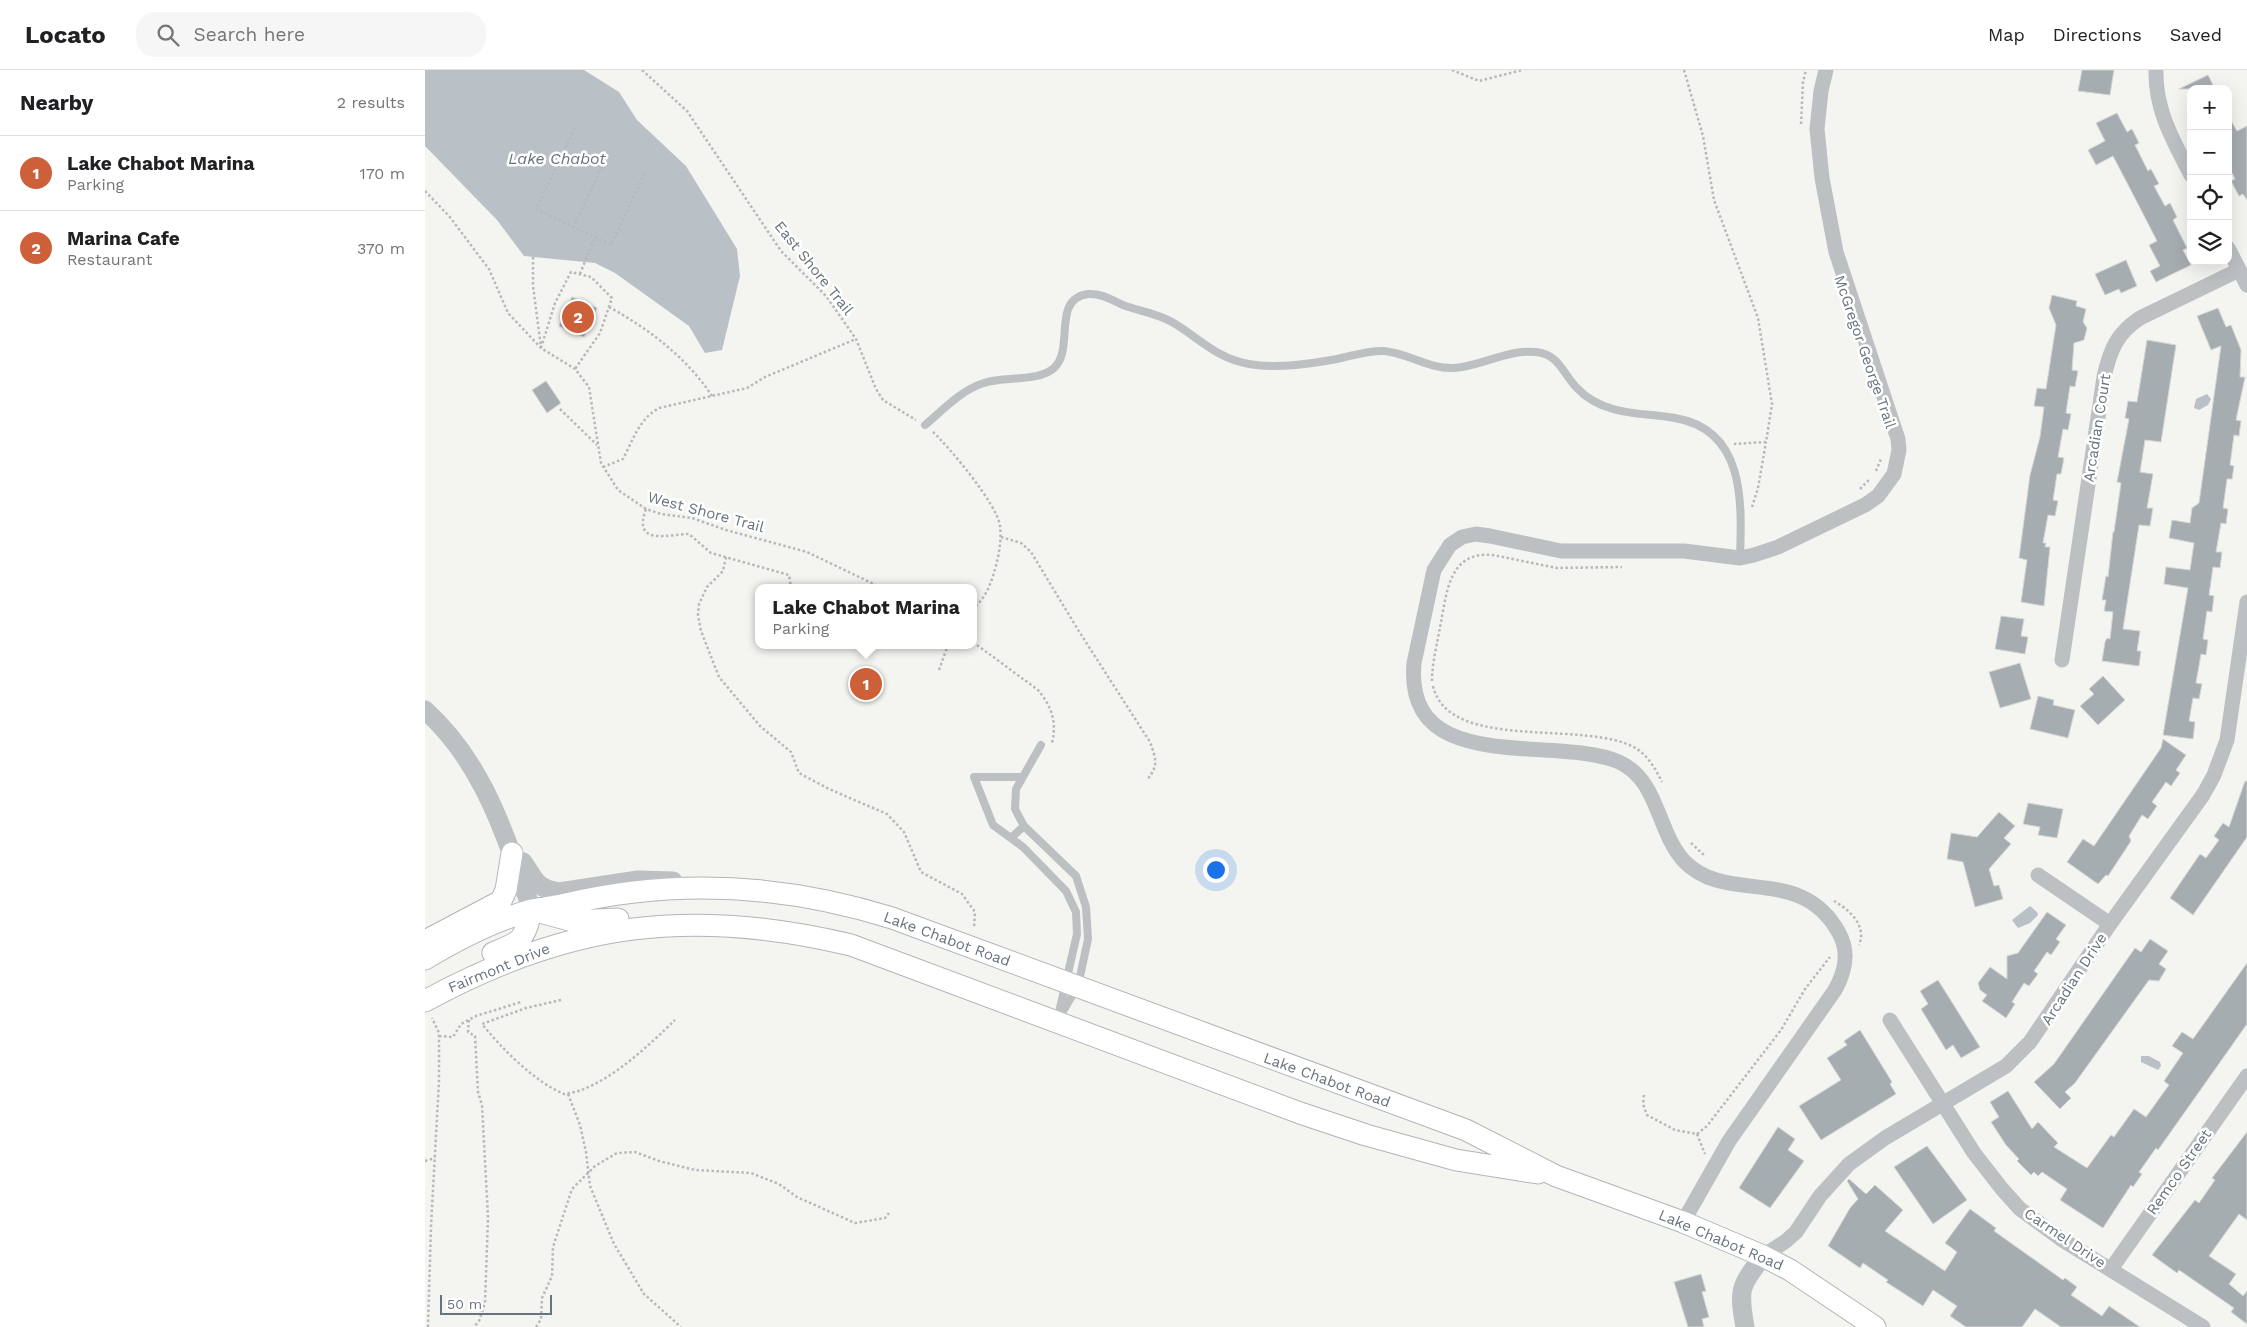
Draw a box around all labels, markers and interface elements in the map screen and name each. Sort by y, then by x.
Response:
search box [136,12,486,57]
text: Locato [25,21,106,49]
icon: search [154,21,182,49]
text: Search here [194,23,305,46]
text: Map [1988,24,2025,45]
text: Directions [2053,24,2142,45]
text: Saved [2170,24,2222,45]
map controls [2187,85,2232,265]
button: + [2187,85,2232,130]
text: Nearby [20,90,93,115]
text: 2 results [337,93,405,112]
button: − [2187,130,2232,175]
water label: Lake Chabot [508,149,606,168]
text: Lake Chabot Marina [67,152,255,175]
text: 1 [33,164,39,183]
text: 170 m [359,164,405,183]
text: Parking [67,175,124,194]
button: locate [2187,175,2232,220]
street label: East Shore Trail [771,217,858,319]
button: layers [2187,220,2232,265]
text: Marina Cafe [67,227,180,250]
text: 2 [31,239,41,258]
text: 370 m [357,239,405,258]
text: Restaurant [67,250,153,269]
street label: McGregor George Trail [1830,273,1900,431]
pin: 2 [562,298,594,336]
street label: Arcadian Court [2080,372,2115,483]
street label: West Shore Trail [646,488,767,536]
popup [755,584,977,649]
text: Lake Chabot Marina [772,596,960,619]
text: Parking [772,619,829,638]
pin: 1 [850,665,882,703]
your location [1203,857,1229,883]
street label: Lake Chabot Road [881,908,1013,970]
street label: Arcadian Drive [2038,930,2110,1028]
street label: Fairmont Drive [445,939,553,997]
street label: Lake Chabot Road [1261,1049,1393,1111]
street label: Remco Street [2143,1125,2216,1218]
street label: Carmel Drive [2021,1204,2109,1272]
street label: Lake Chabot Road [1656,1206,1786,1274]
scale bar [440,1292,553,1315]
text: 50 m [447,1296,482,1312]

